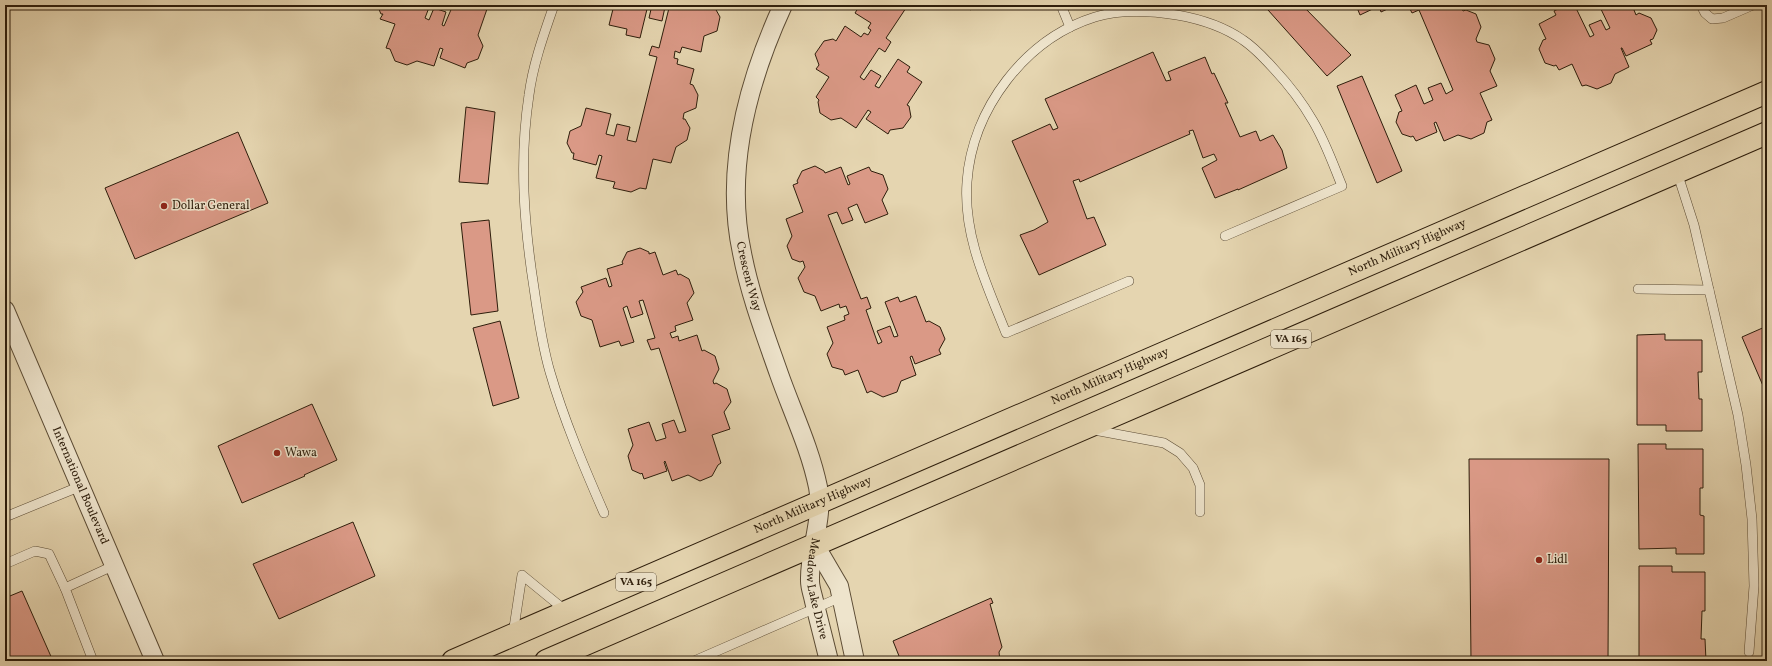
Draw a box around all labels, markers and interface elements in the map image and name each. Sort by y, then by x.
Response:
place label: Dollar General [172,198,250,214]
marker: Dollar General [159,201,169,211]
street label: North Military Highway [1346,215,1469,280]
street label: Crescent Way [732,240,765,314]
road number: VA 165 [1271,330,1311,348]
street label: North Military Highway [1049,344,1172,409]
street label: International Boulevard [48,424,112,547]
place label: Wawa [285,445,317,461]
marker: Wawa [272,448,282,458]
street label: North Military Highway [751,472,875,538]
street label: Meadow Lake Drive [802,536,831,642]
place label: Lidl [1547,552,1568,568]
marker: Lidl [1534,555,1544,565]
road number: VA 165 [616,573,656,591]

